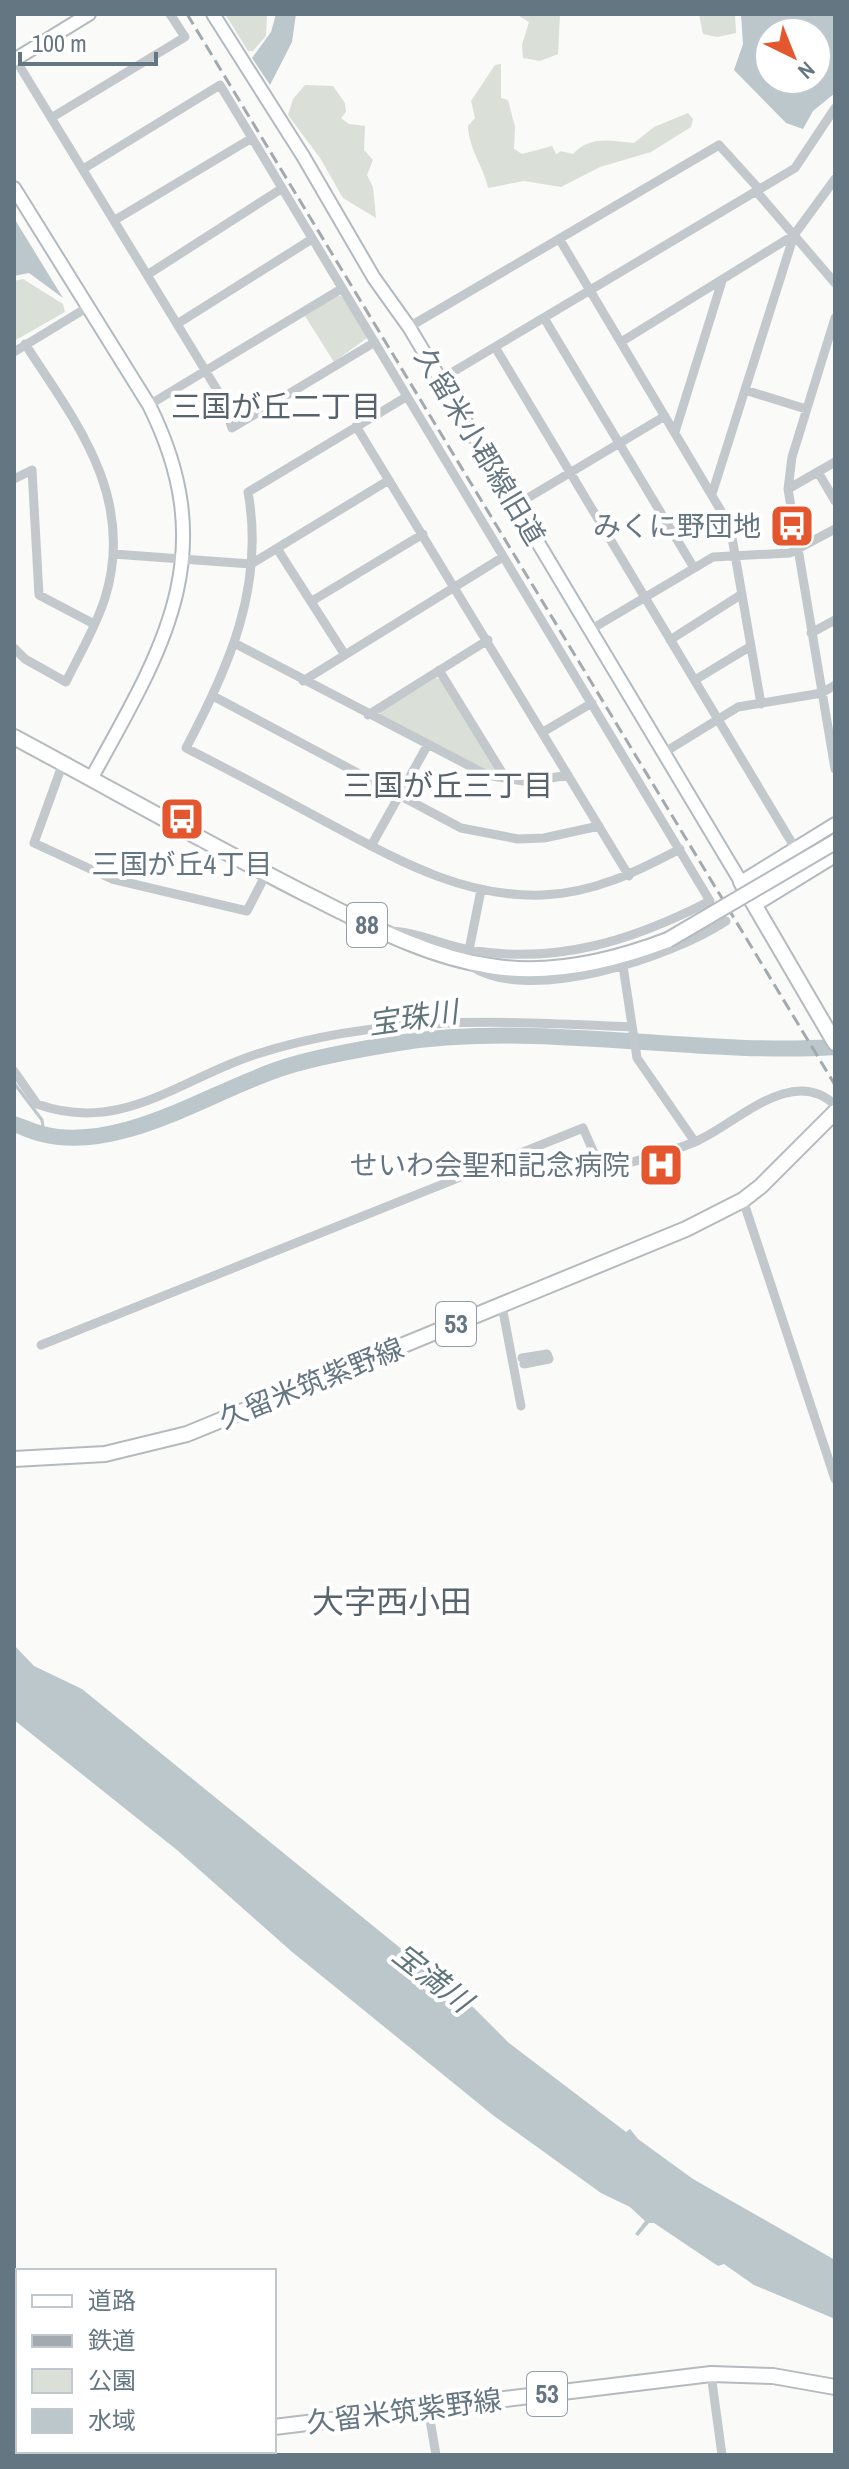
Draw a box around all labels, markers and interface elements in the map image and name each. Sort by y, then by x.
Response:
scale bar [20,16,156,66]
north arrow [753,16,833,96]
text: 100 m [32,27,87,59]
text: N [792,55,822,86]
street label: 久留米小郡線旧道 [406,340,554,552]
district label: 三国が丘二丁目 [171,386,381,426]
bus stop icon: みくに野団地 [768,502,816,550]
place label: みくに野団地 [593,507,761,545]
district label: 三国が丘三丁目 [343,765,553,805]
bus stop icon: 三国が丘4丁目 [158,795,206,843]
place label: 三国が丘4丁目 [92,845,272,883]
road number: 88 [347,903,387,947]
water label: 宝珠川 [366,991,463,1043]
hospital icon: せいわ会聖和記念病院 [637,1141,685,1189]
place label: せいわ会聖和記念病院 [350,1146,630,1184]
road number: 53 [436,1302,476,1346]
street label: 久留米筑紫野線 [213,1329,409,1437]
district label: 大字西小田 [312,1580,472,1623]
water label: 宝満川 [385,1934,483,2023]
legend [16,2269,276,2453]
text: 道路 [88,2284,136,2316]
text: 鉄道 [88,2324,136,2356]
text: 公園 [88,2364,136,2396]
road number: 53 [527,2372,567,2416]
street label: 久留米筑紫野線 [304,2380,504,2442]
text: 水域 [88,2404,136,2436]

